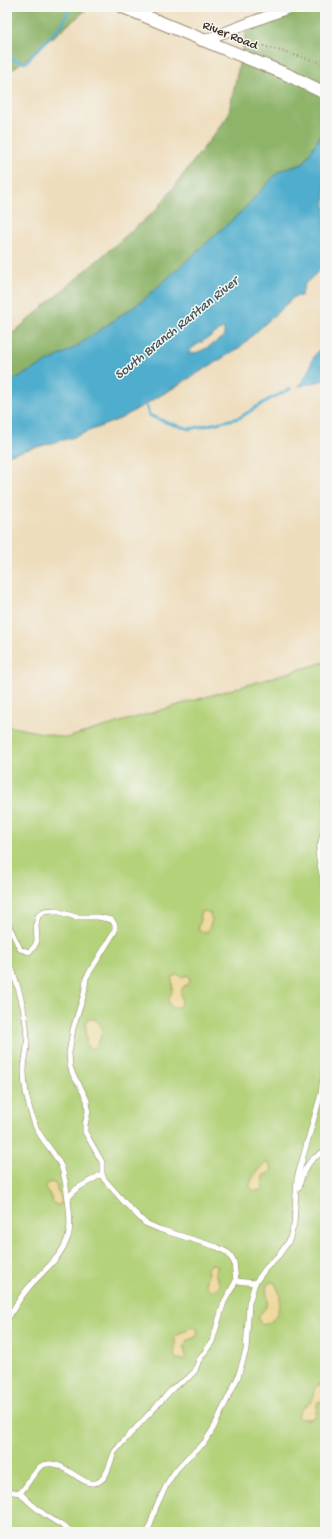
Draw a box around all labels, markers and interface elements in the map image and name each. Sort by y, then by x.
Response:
street label: River Road [200,18,261,54]
water label: South Branch Raritan River [112,272,245,384]

